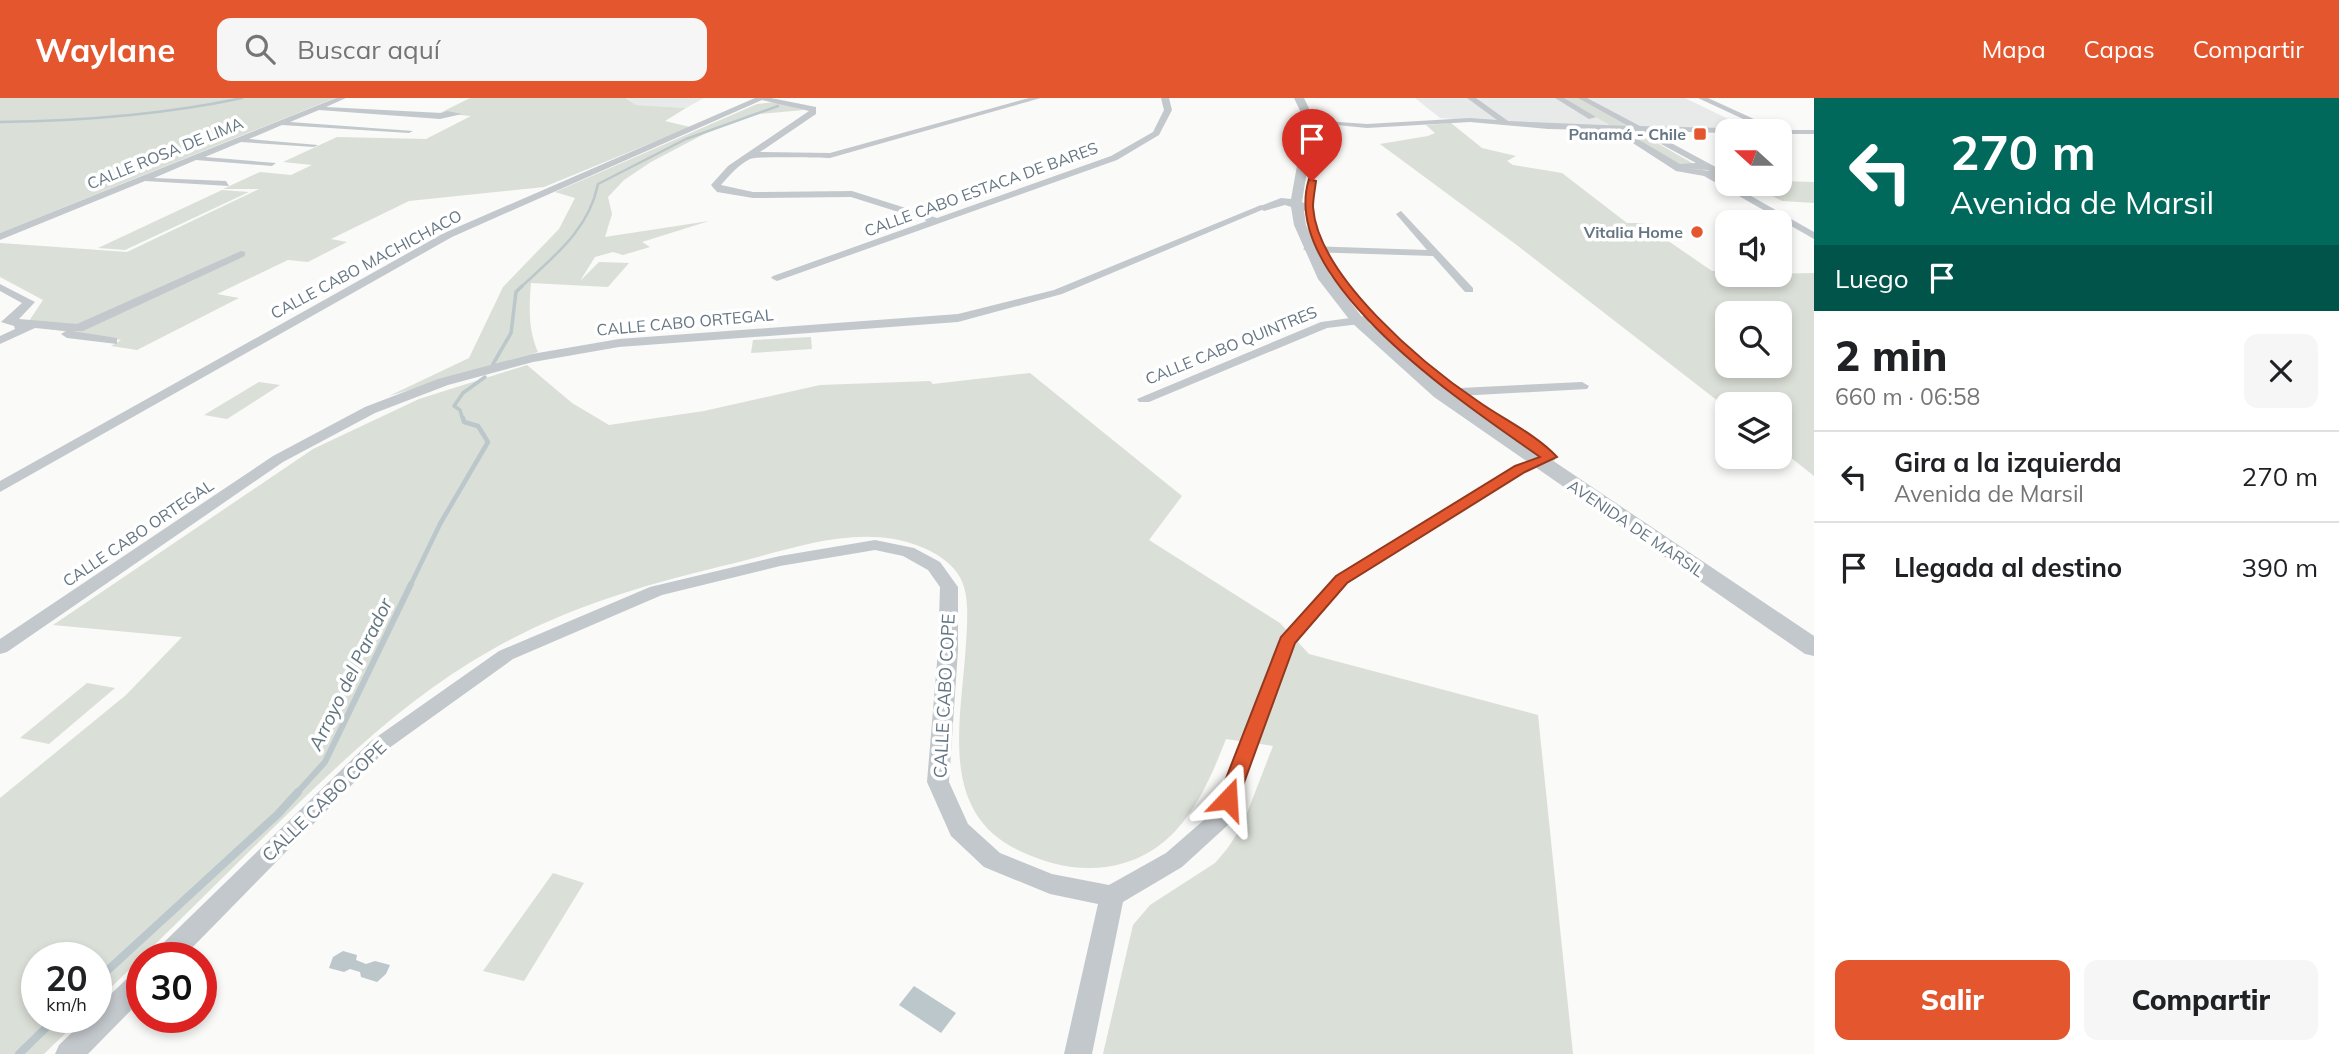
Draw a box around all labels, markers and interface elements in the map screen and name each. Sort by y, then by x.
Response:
search box [217,18,707,81]
text: Waylane [35,29,175,70]
icon: search [241,30,279,68]
text: Buscar aquí [297,33,440,66]
text: Mapa [1982,34,2046,64]
text: Capas [2084,34,2155,64]
text: Compartir [2193,34,2304,64]
pin [1282,109,1342,181]
street label: CALLE ROSA DE LIMA [84,112,246,193]
north arrow [1715,119,1792,196]
map controls [1715,119,1792,469]
icon: arrive [1293,120,1331,158]
text: 270 m [1950,121,2096,182]
place label: Panamá - Chile [1568,124,1686,144]
marker: Panamá - Chile [1692,126,1708,142]
icon: left [1835,126,1926,217]
street label: CALLE CABO ESTACA DE BARES [861,137,1101,241]
text: Avenida de Marsil [1950,182,2214,222]
street label: CALLE CABO MACHICHACO [267,205,465,323]
button: sound [1715,210,1792,287]
place label: Vitalia Home [1583,222,1683,242]
marker: Vitalia Home [1689,224,1705,240]
icon: arrive [1923,259,1961,297]
text: Luego [1835,262,1909,295]
street label: CALLE CABO QUINTRES [1142,301,1320,389]
button: search [1715,301,1792,378]
street label: CALLE CABO ORTEGAL [596,304,775,340]
text: 2 min [1835,329,1948,382]
button: close [2244,334,2318,408]
text: 660 m · 06:58 [1835,382,1980,411]
button: layers [1715,392,1792,469]
text: Gira a la izquierda [1894,446,2122,479]
icon: left [1835,458,1873,496]
text: 270 m [2242,460,2318,493]
street label: CALLE CABO ORTEGAL [59,475,217,591]
street label: AVENIDA DE MARSIL [1564,475,1708,581]
text: Avenida de Marsil [1894,479,2084,508]
icon: arrive [1835,549,1873,587]
text: Llegada al destino [1894,551,2122,584]
text: 390 m [2242,551,2318,584]
water label: Arroyo del Parador [302,593,398,755]
street label: CALLE CABO COPE [928,613,960,779]
street label: CALLE CABO COPE [257,736,391,866]
position arrow [1191,762,1265,836]
speed limit sign: 30 [126,942,217,1033]
text: 20 [45,956,88,1000]
button: Salir [1835,960,2070,1040]
button: Compartir [2084,960,2318,1040]
text: km/h [46,993,87,1016]

